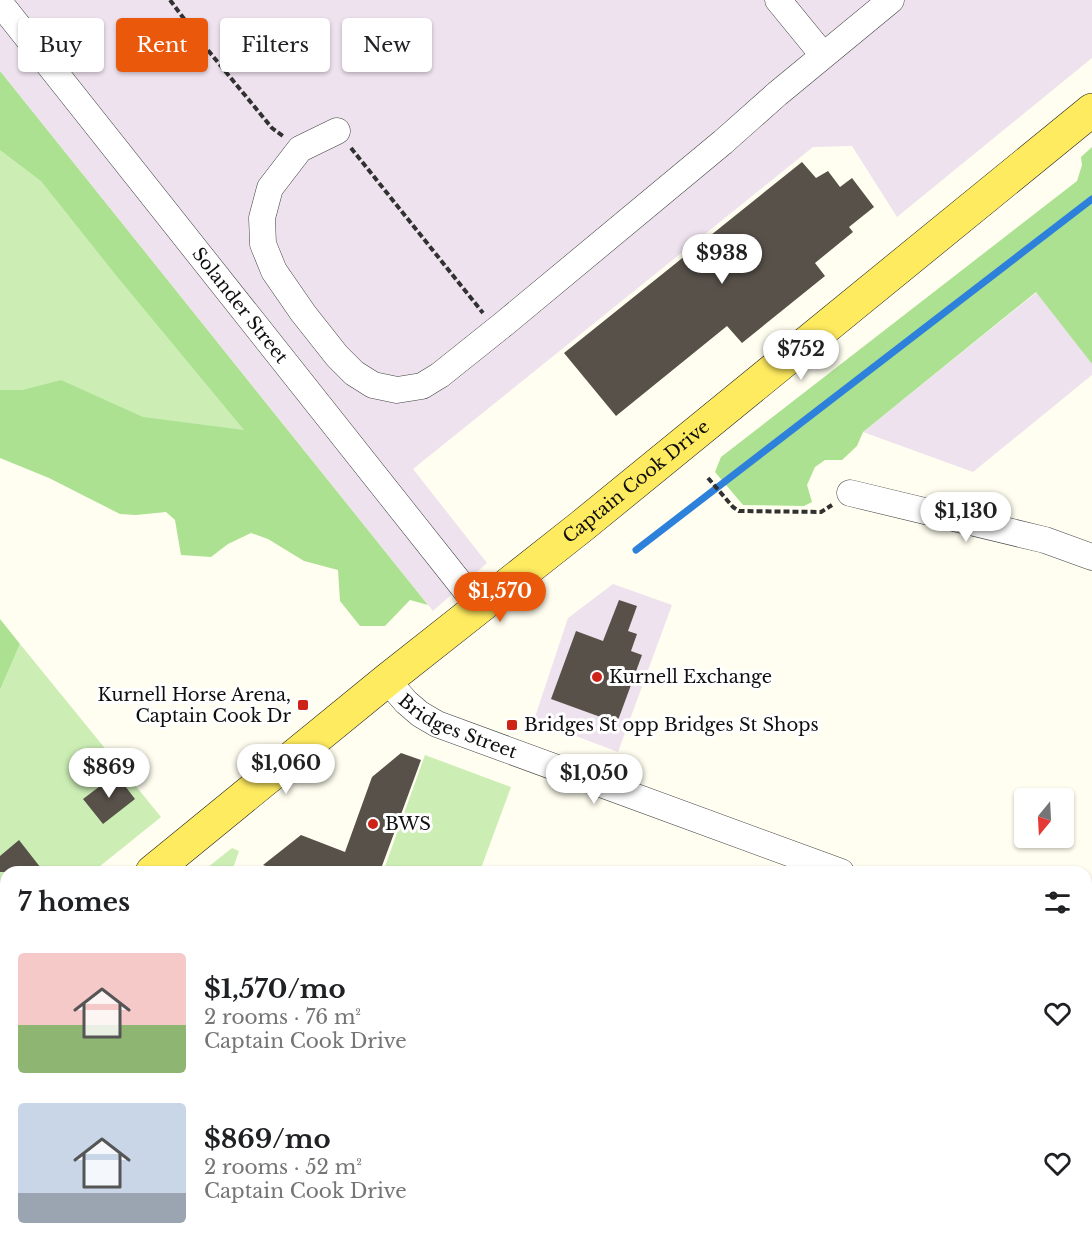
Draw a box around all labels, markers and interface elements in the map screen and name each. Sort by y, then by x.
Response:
chip: Buy [18,18,104,72]
chip: Rent [116,18,208,72]
chip: Filters [220,18,330,72]
chip: New [342,18,432,72]
pin: $938 [686,234,758,285]
text: $938 [696,241,748,265]
street label: Solander Street [187,243,293,368]
pin: $752 [765,330,837,381]
text: $752 [777,337,825,361]
street label: Captain Cook Drive [558,415,714,548]
pin: $1,130 [917,492,1015,543]
text: $1,130 [934,499,998,523]
pin: $1,570 [451,572,549,623]
text: $1,570 [468,579,532,603]
place label: Kurnell Exchange [609,666,772,688]
marker: Kurnell Exchange [590,670,604,684]
place label: Kurnell Horse Arena, Captain Cook Dr [98,684,291,727]
street label: Bridges Street [394,689,520,763]
marker: Kurnell Horse Arena, Captain Cook Dr [296,698,310,712]
place label: Bridges St opp Bridges St Shops [524,714,819,736]
marker: Bridges St opp Bridges St Shops [505,718,519,732]
pin: $1,060 [237,744,335,795]
pin: $869 [73,748,145,799]
text: $1,060 [251,751,321,775]
pin: $1,050 [545,754,643,805]
text: $869 [83,755,135,779]
text: $1,050 [560,761,628,785]
north arrow [1014,788,1074,848]
map controls [1014,788,1074,848]
place label: BWS [385,813,431,835]
marker: BWS [366,817,380,831]
text: 7 homes [18,886,130,918]
icon: filters [1041,886,1074,919]
text: $1,570/mo [204,973,346,1005]
icon: home [66,977,138,1049]
icon: heart [1041,997,1074,1030]
text: 2 rooms · 76 m² [204,1005,361,1029]
text: Captain Cook Drive [204,1029,407,1053]
text: $869/mo [204,1123,331,1155]
icon: home [66,1127,138,1199]
icon: heart [1041,1147,1074,1180]
text: 2 rooms · 52 m² [204,1155,362,1179]
text: Captain Cook Drive [204,1179,407,1203]

